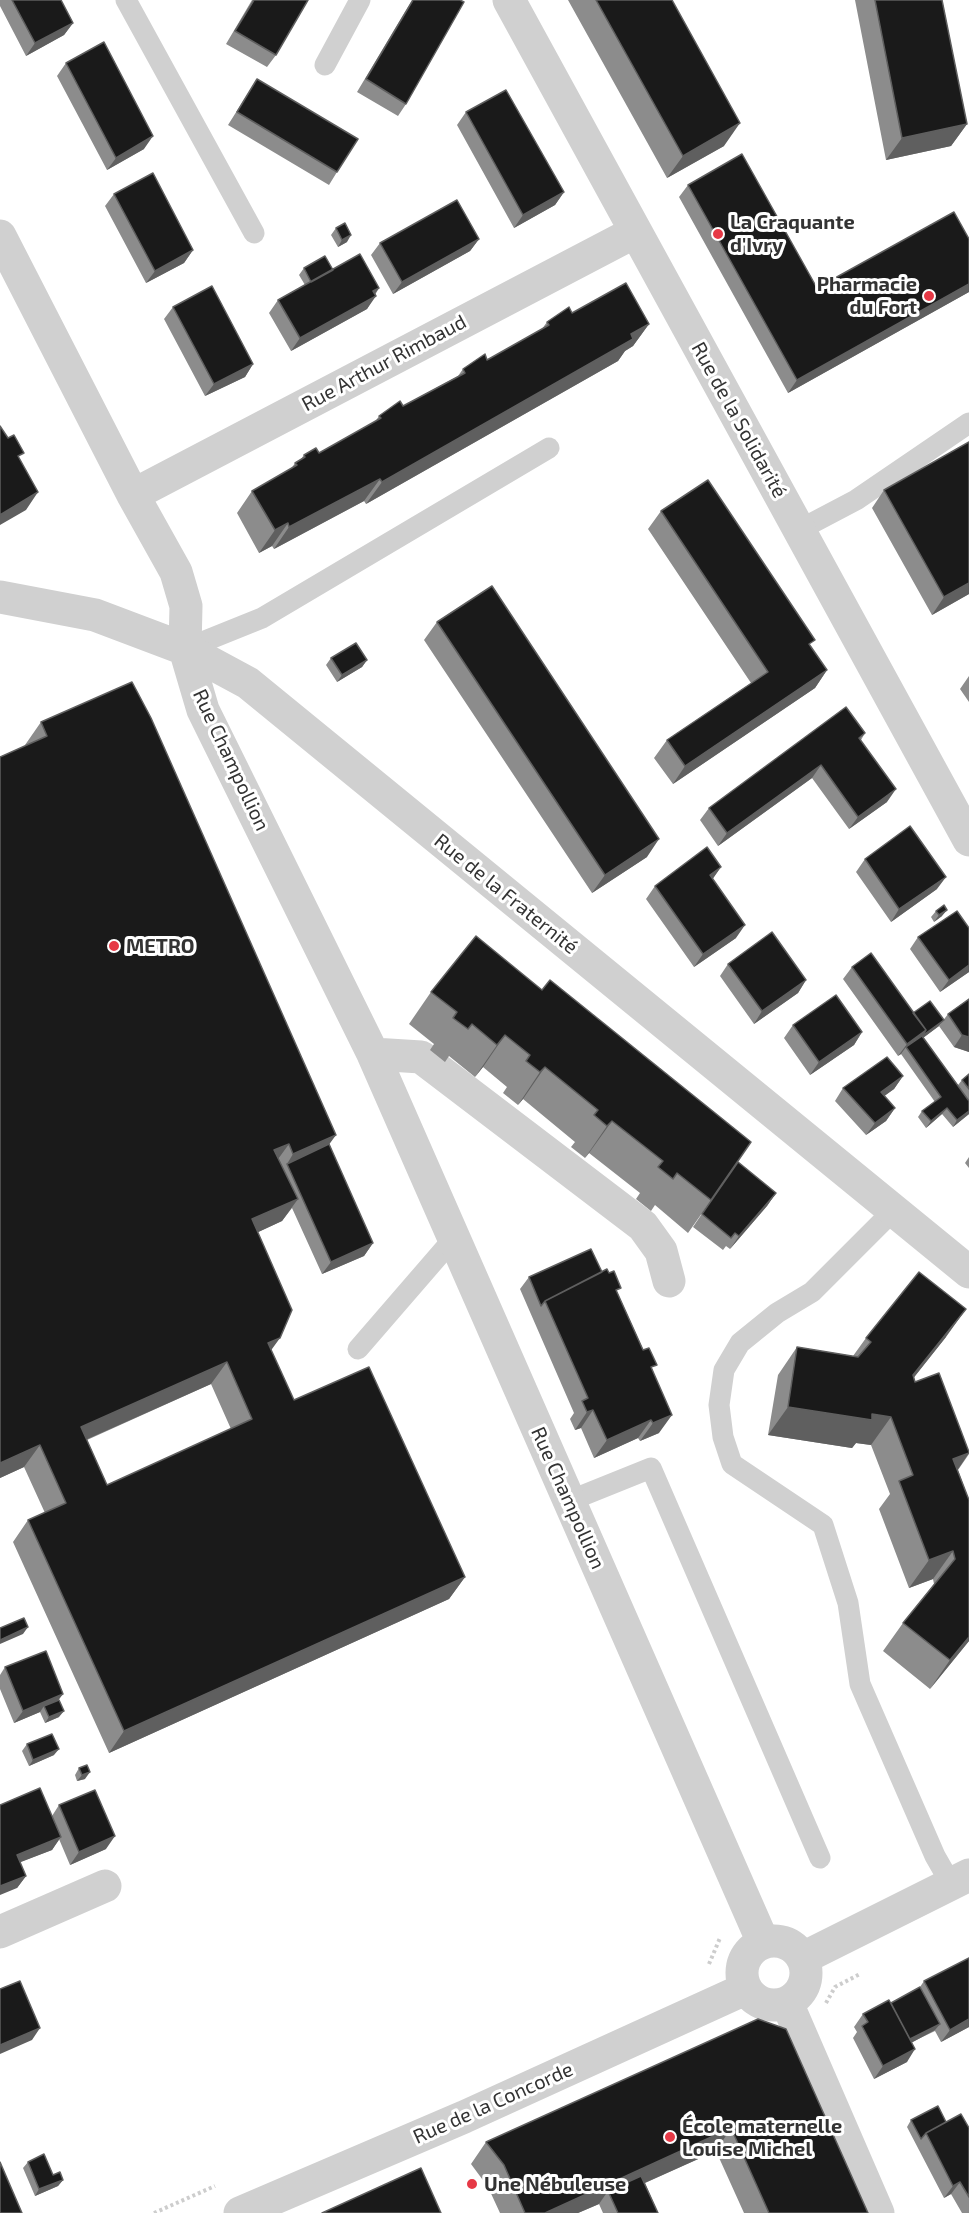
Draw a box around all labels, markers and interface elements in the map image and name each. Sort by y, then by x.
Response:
place label: La Craquante d'Ivry [730,210,855,257]
marker: La Craquante d'Ivry [711,227,725,241]
place label: Pharmacie du Fort [817,272,917,319]
marker: Pharmacie du Fort [922,289,936,303]
street label: Rue Arthur Rimbaud [298,310,470,416]
street label: Rue de la Solidarité [686,338,792,502]
street label: Rue Champollion [188,685,274,835]
street label: Rue de la Fraternité [429,829,583,959]
place label: METRO [126,934,195,958]
marker: METRO [107,939,121,953]
street label: Rue Champollion [526,1423,610,1573]
street label: Rue de la Concorde [409,2057,577,2149]
place label: École maternelle Louise Michel [682,2114,842,2161]
marker: École maternelle Louise Michel [663,2130,677,2144]
place label: Une Nébuleuse [484,2172,626,2196]
marker: Une Nébuleuse [465,2177,479,2191]

